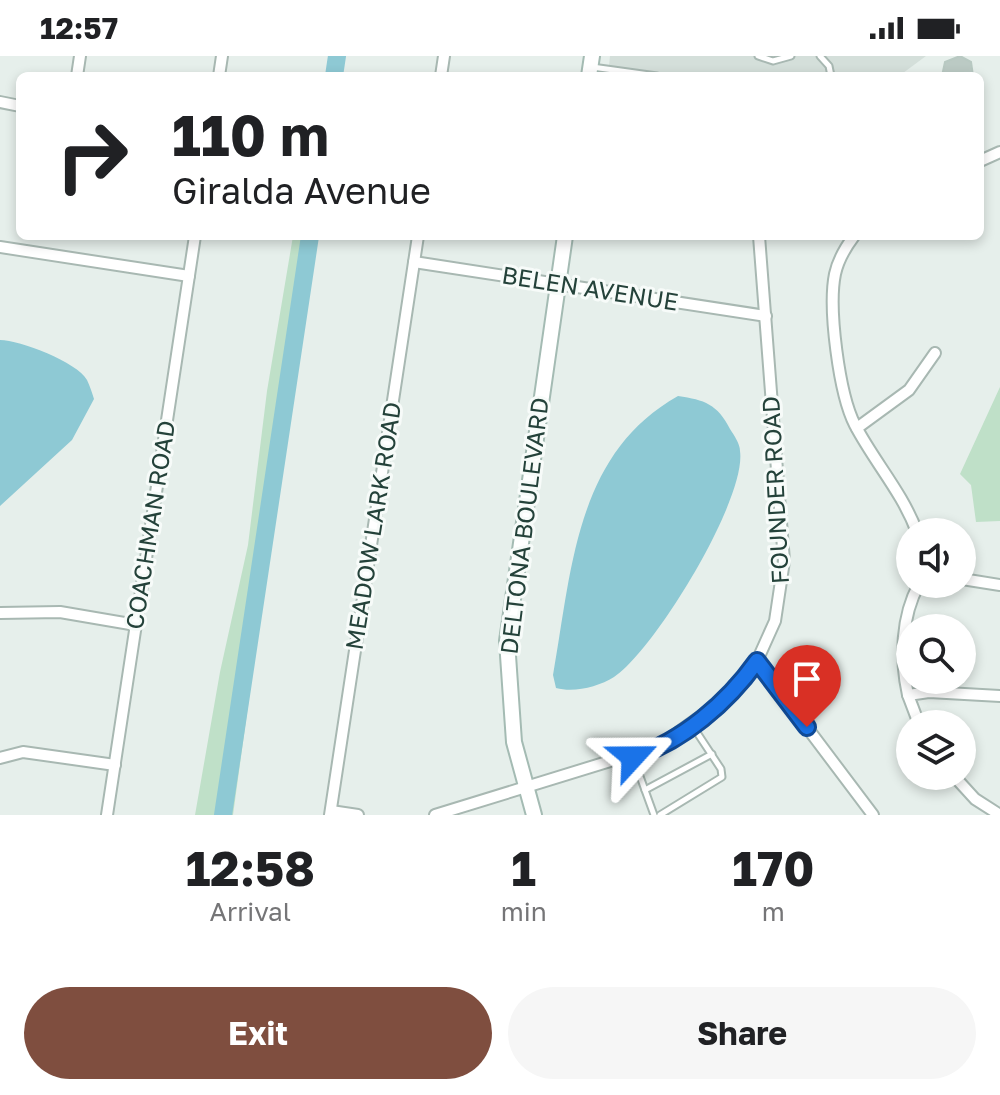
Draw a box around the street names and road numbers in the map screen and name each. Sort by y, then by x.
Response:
street label: BELEN AVENUE [500,259,681,316]
street label: FOUNDER ROAD [755,395,794,585]
street label: DELTONA BOULEVARD [493,396,554,656]
street label: MEADOW LARK ROAD [339,400,406,652]
street label: COACHMAN ROAD [119,418,180,631]

